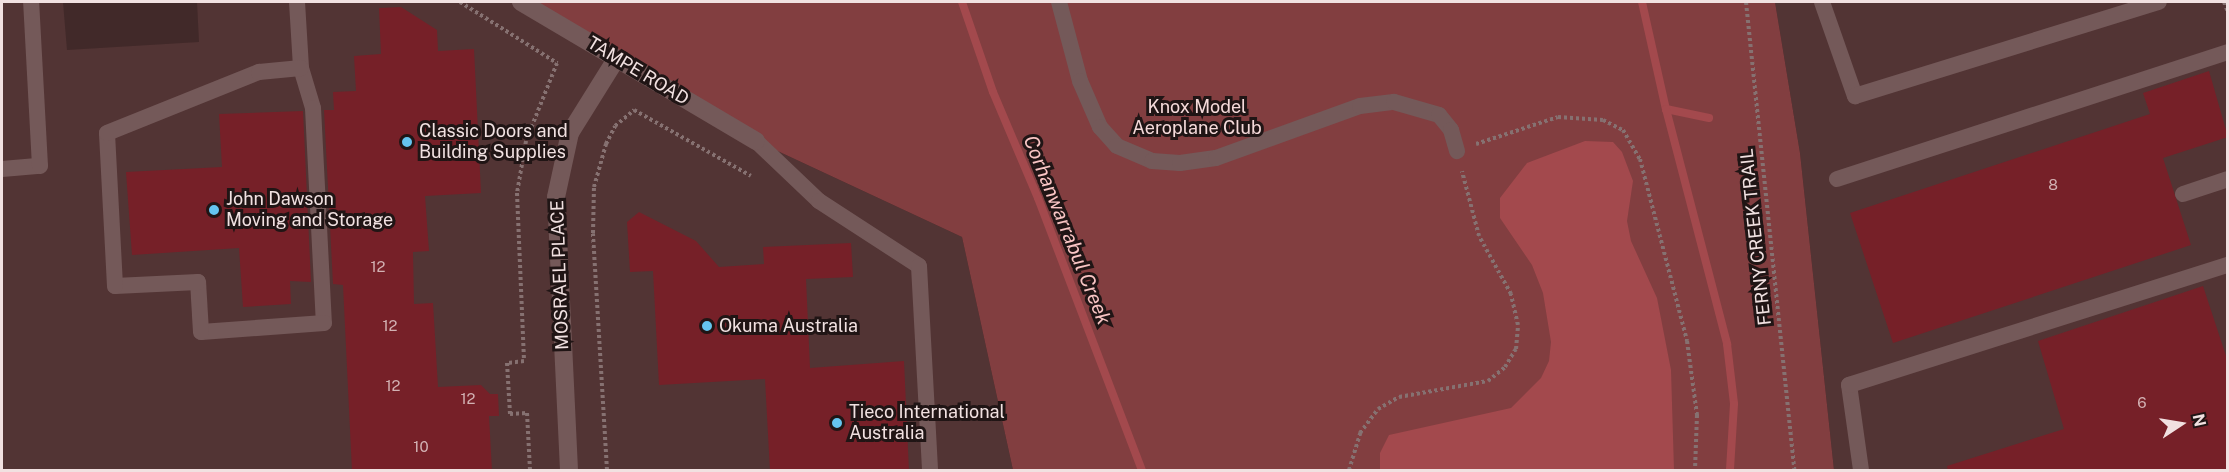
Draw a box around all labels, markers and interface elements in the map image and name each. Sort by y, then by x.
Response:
street label: TAMPE ROAD [583,32,693,110]
park label: Knox Model Aeroplane Club [1132,97,1262,140]
place label: Classic Doors and Building Supplies [419,121,568,164]
water label: Corhanwarrabul Creek [1018,132,1116,328]
marker: Classic Doors and Building Supplies [400,135,414,149]
street label: FERNY CREEK TRAIL [1736,147,1776,327]
house number: 8 [2048,176,2058,194]
place label: John Dawson Moving and Storage [226,189,393,232]
street label: MOSRAEL PLACE [547,200,573,350]
marker: John Dawson Moving and Storage [207,203,221,217]
house number: 12 [370,258,386,276]
place label: Okuma Australia [719,315,858,337]
house number: 12 [382,317,398,335]
marker: Okuma Australia [700,319,714,333]
house number: 12 [385,377,401,395]
house number: 12 [460,390,476,408]
house number: 6 [2137,394,2147,412]
north arrow [2151,394,2211,454]
place label: Tieco International Australia [849,402,1005,444]
text: N [2189,412,2210,428]
marker: Tieco International Australia [830,416,844,430]
house number: 10 [413,438,429,456]

